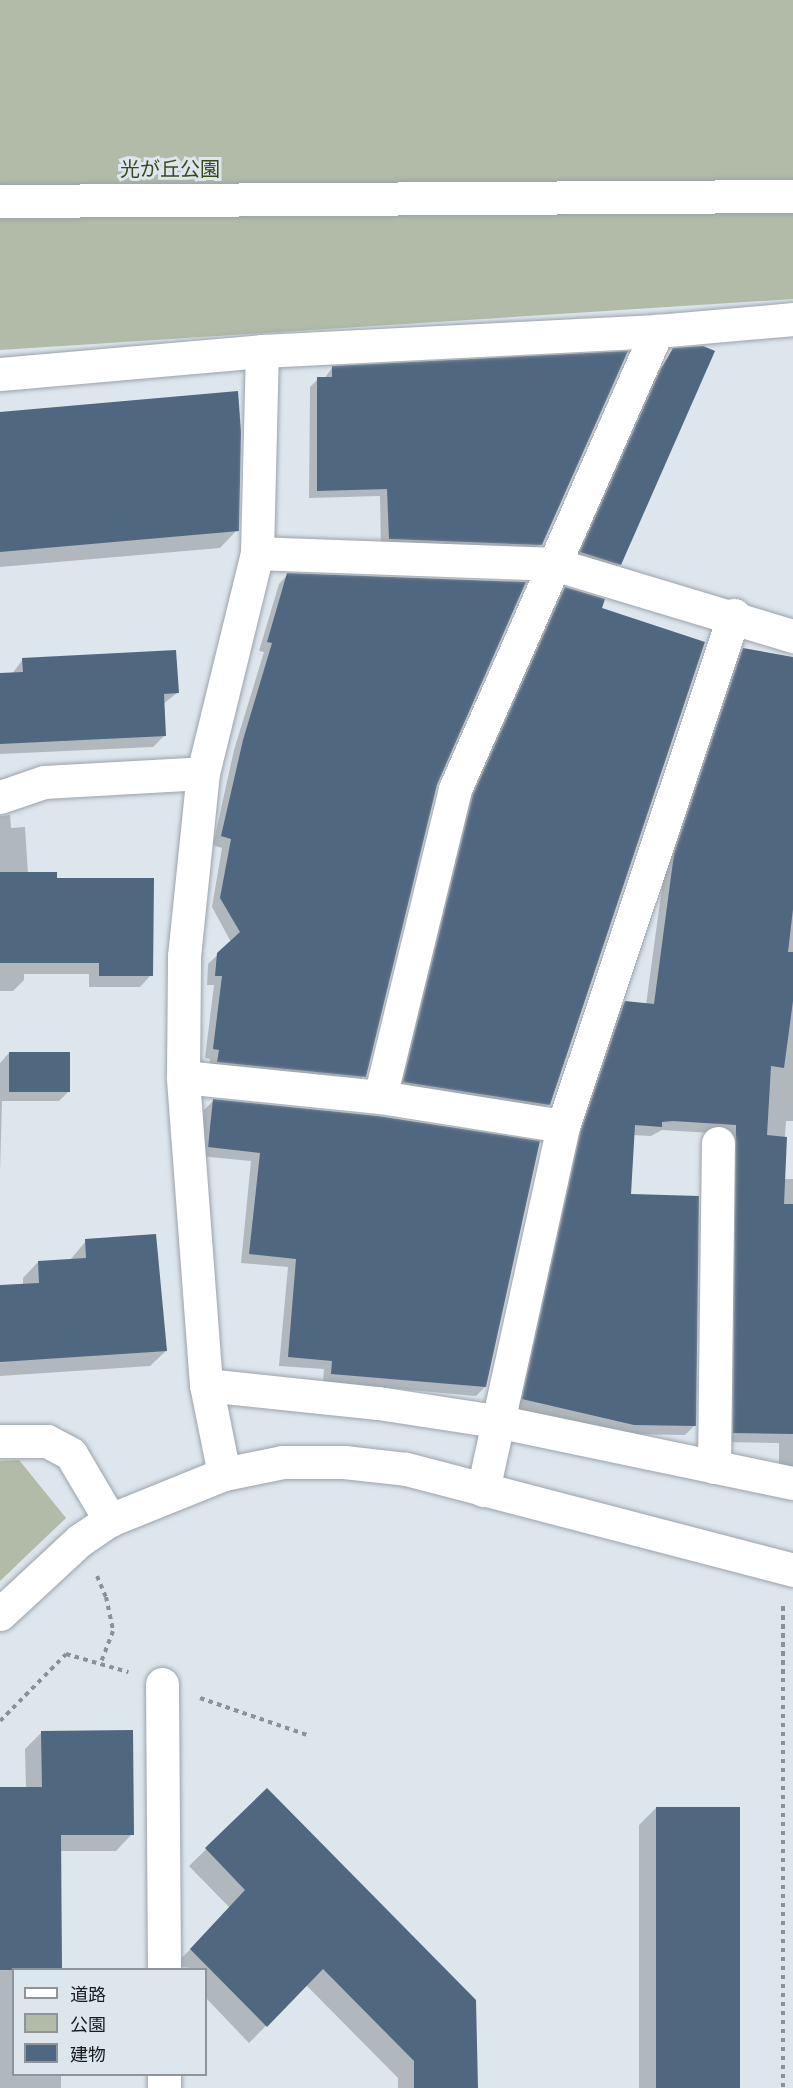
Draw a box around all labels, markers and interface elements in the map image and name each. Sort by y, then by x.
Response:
park label: 光が丘公園 [120,157,220,181]
legend [12,1968,207,2076]
text: 道路 [70,1984,106,2006]
text: 公園 [70,2014,106,2036]
text: 建物 [70,2044,106,2066]

